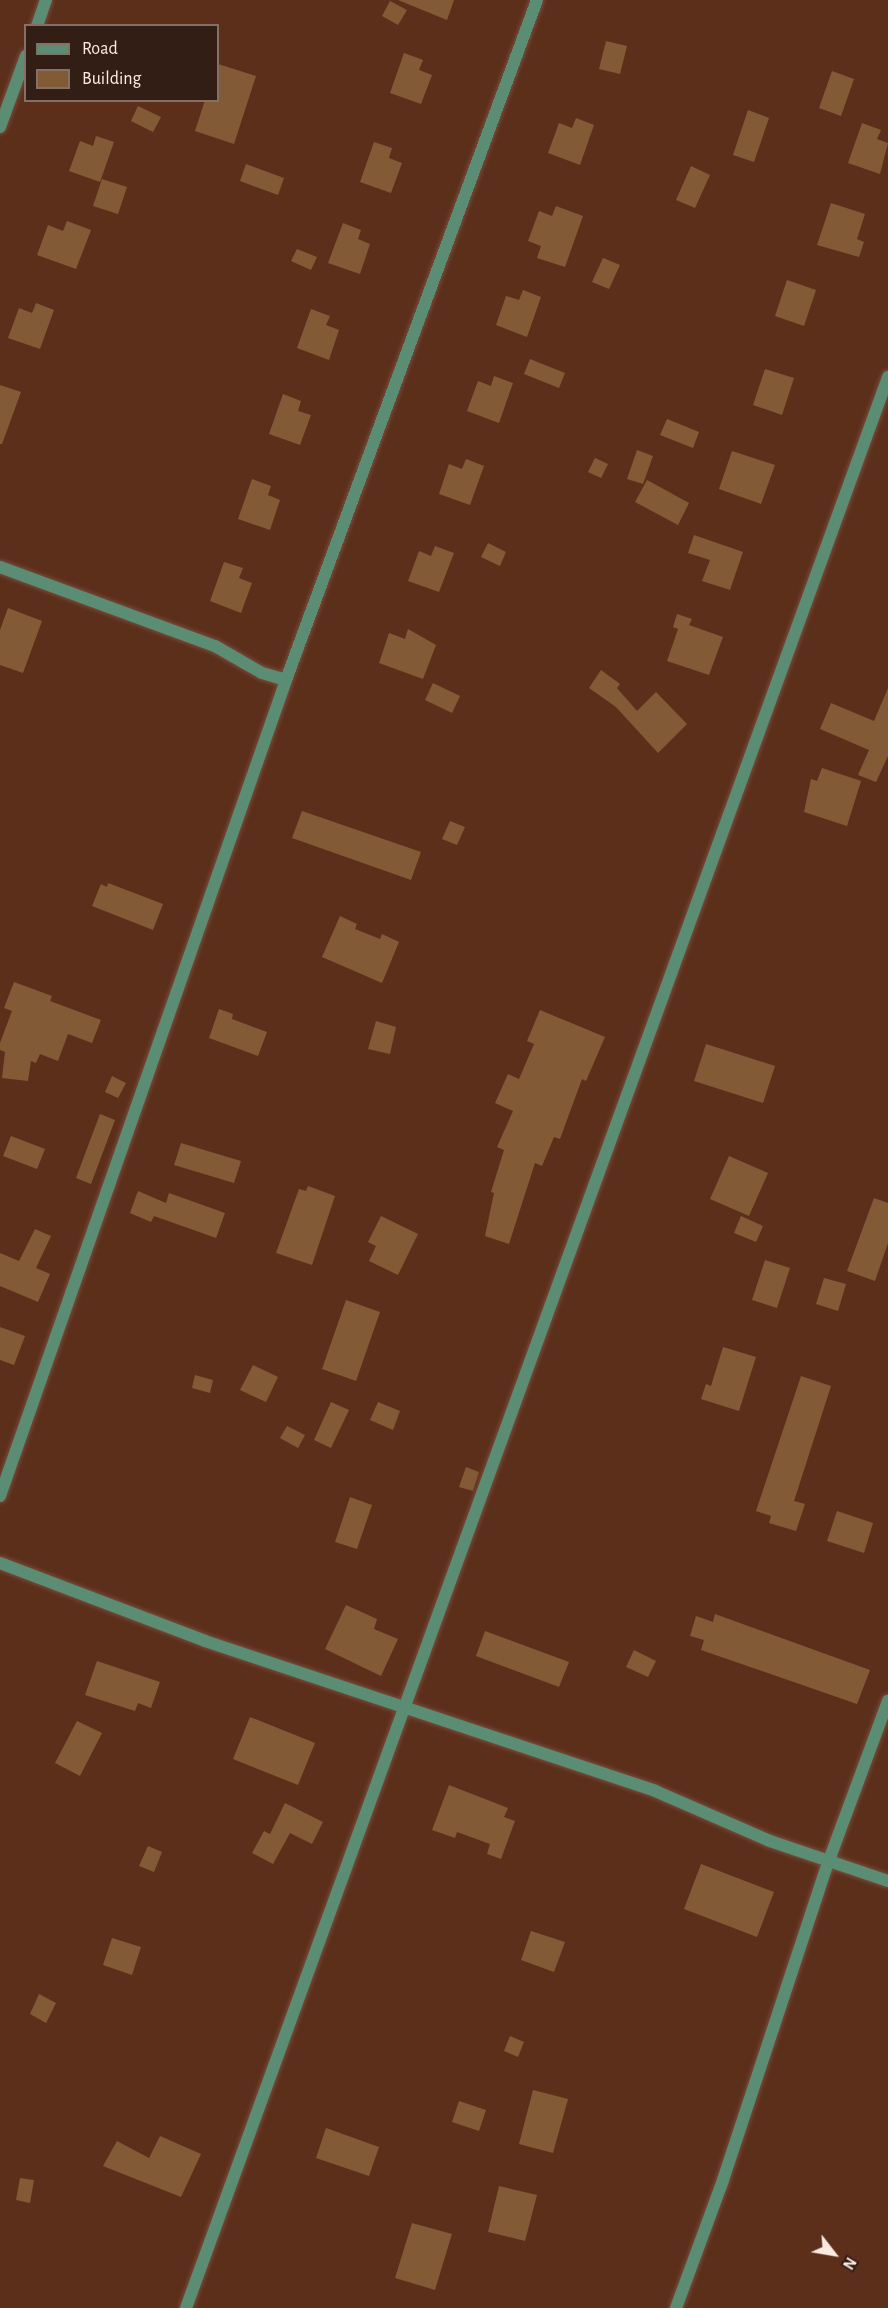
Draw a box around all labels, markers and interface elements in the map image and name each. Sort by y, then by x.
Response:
legend [24,24,219,102]
text: Road [82,40,118,58]
text: Building [82,70,141,88]
north arrow [804,2224,864,2284]
text: N [840,2254,859,2272]

